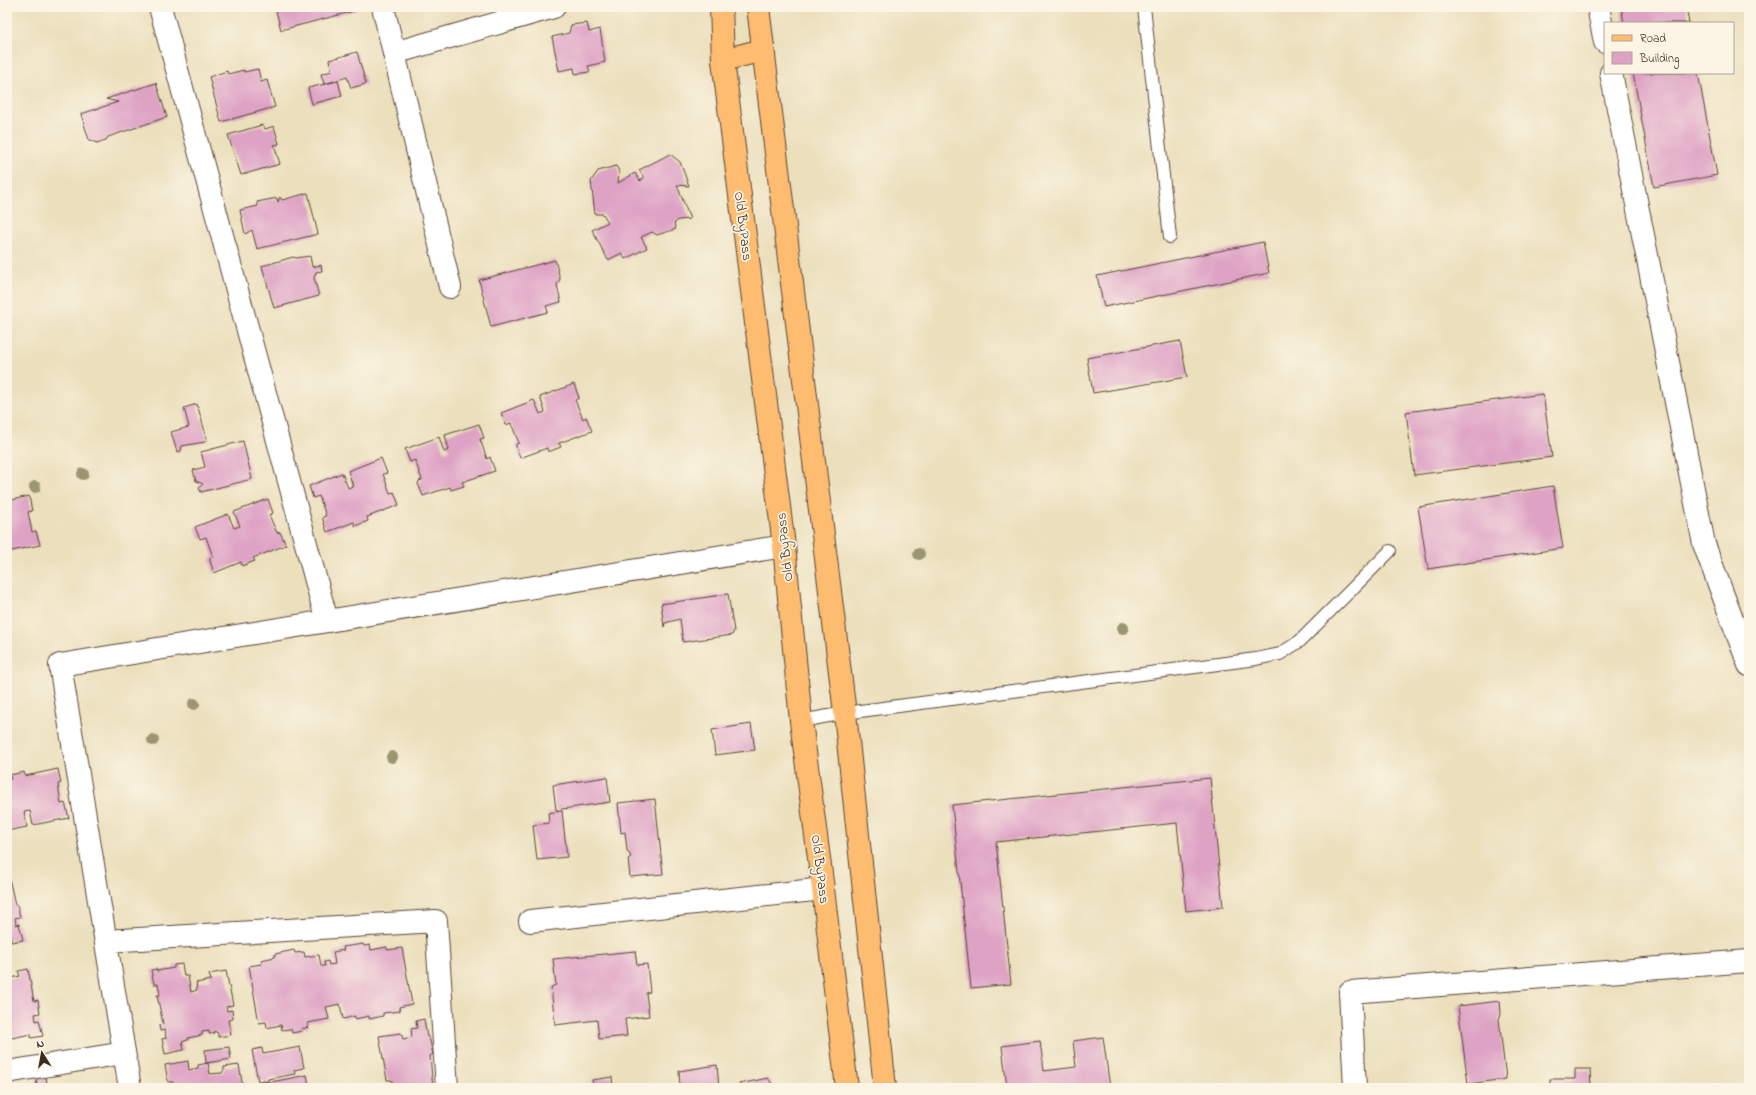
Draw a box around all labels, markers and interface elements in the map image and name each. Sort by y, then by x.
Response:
legend [1604,22,1734,74]
text: Road [1640,30,1666,48]
text: Building [1639,50,1679,69]
street label: Old ByPass [727,191,757,262]
street label: Old ByPass [771,511,801,582]
street label: Old ByPass [804,834,834,905]
north arrow [22,1033,62,1073]
text: N [35,1036,45,1053]

